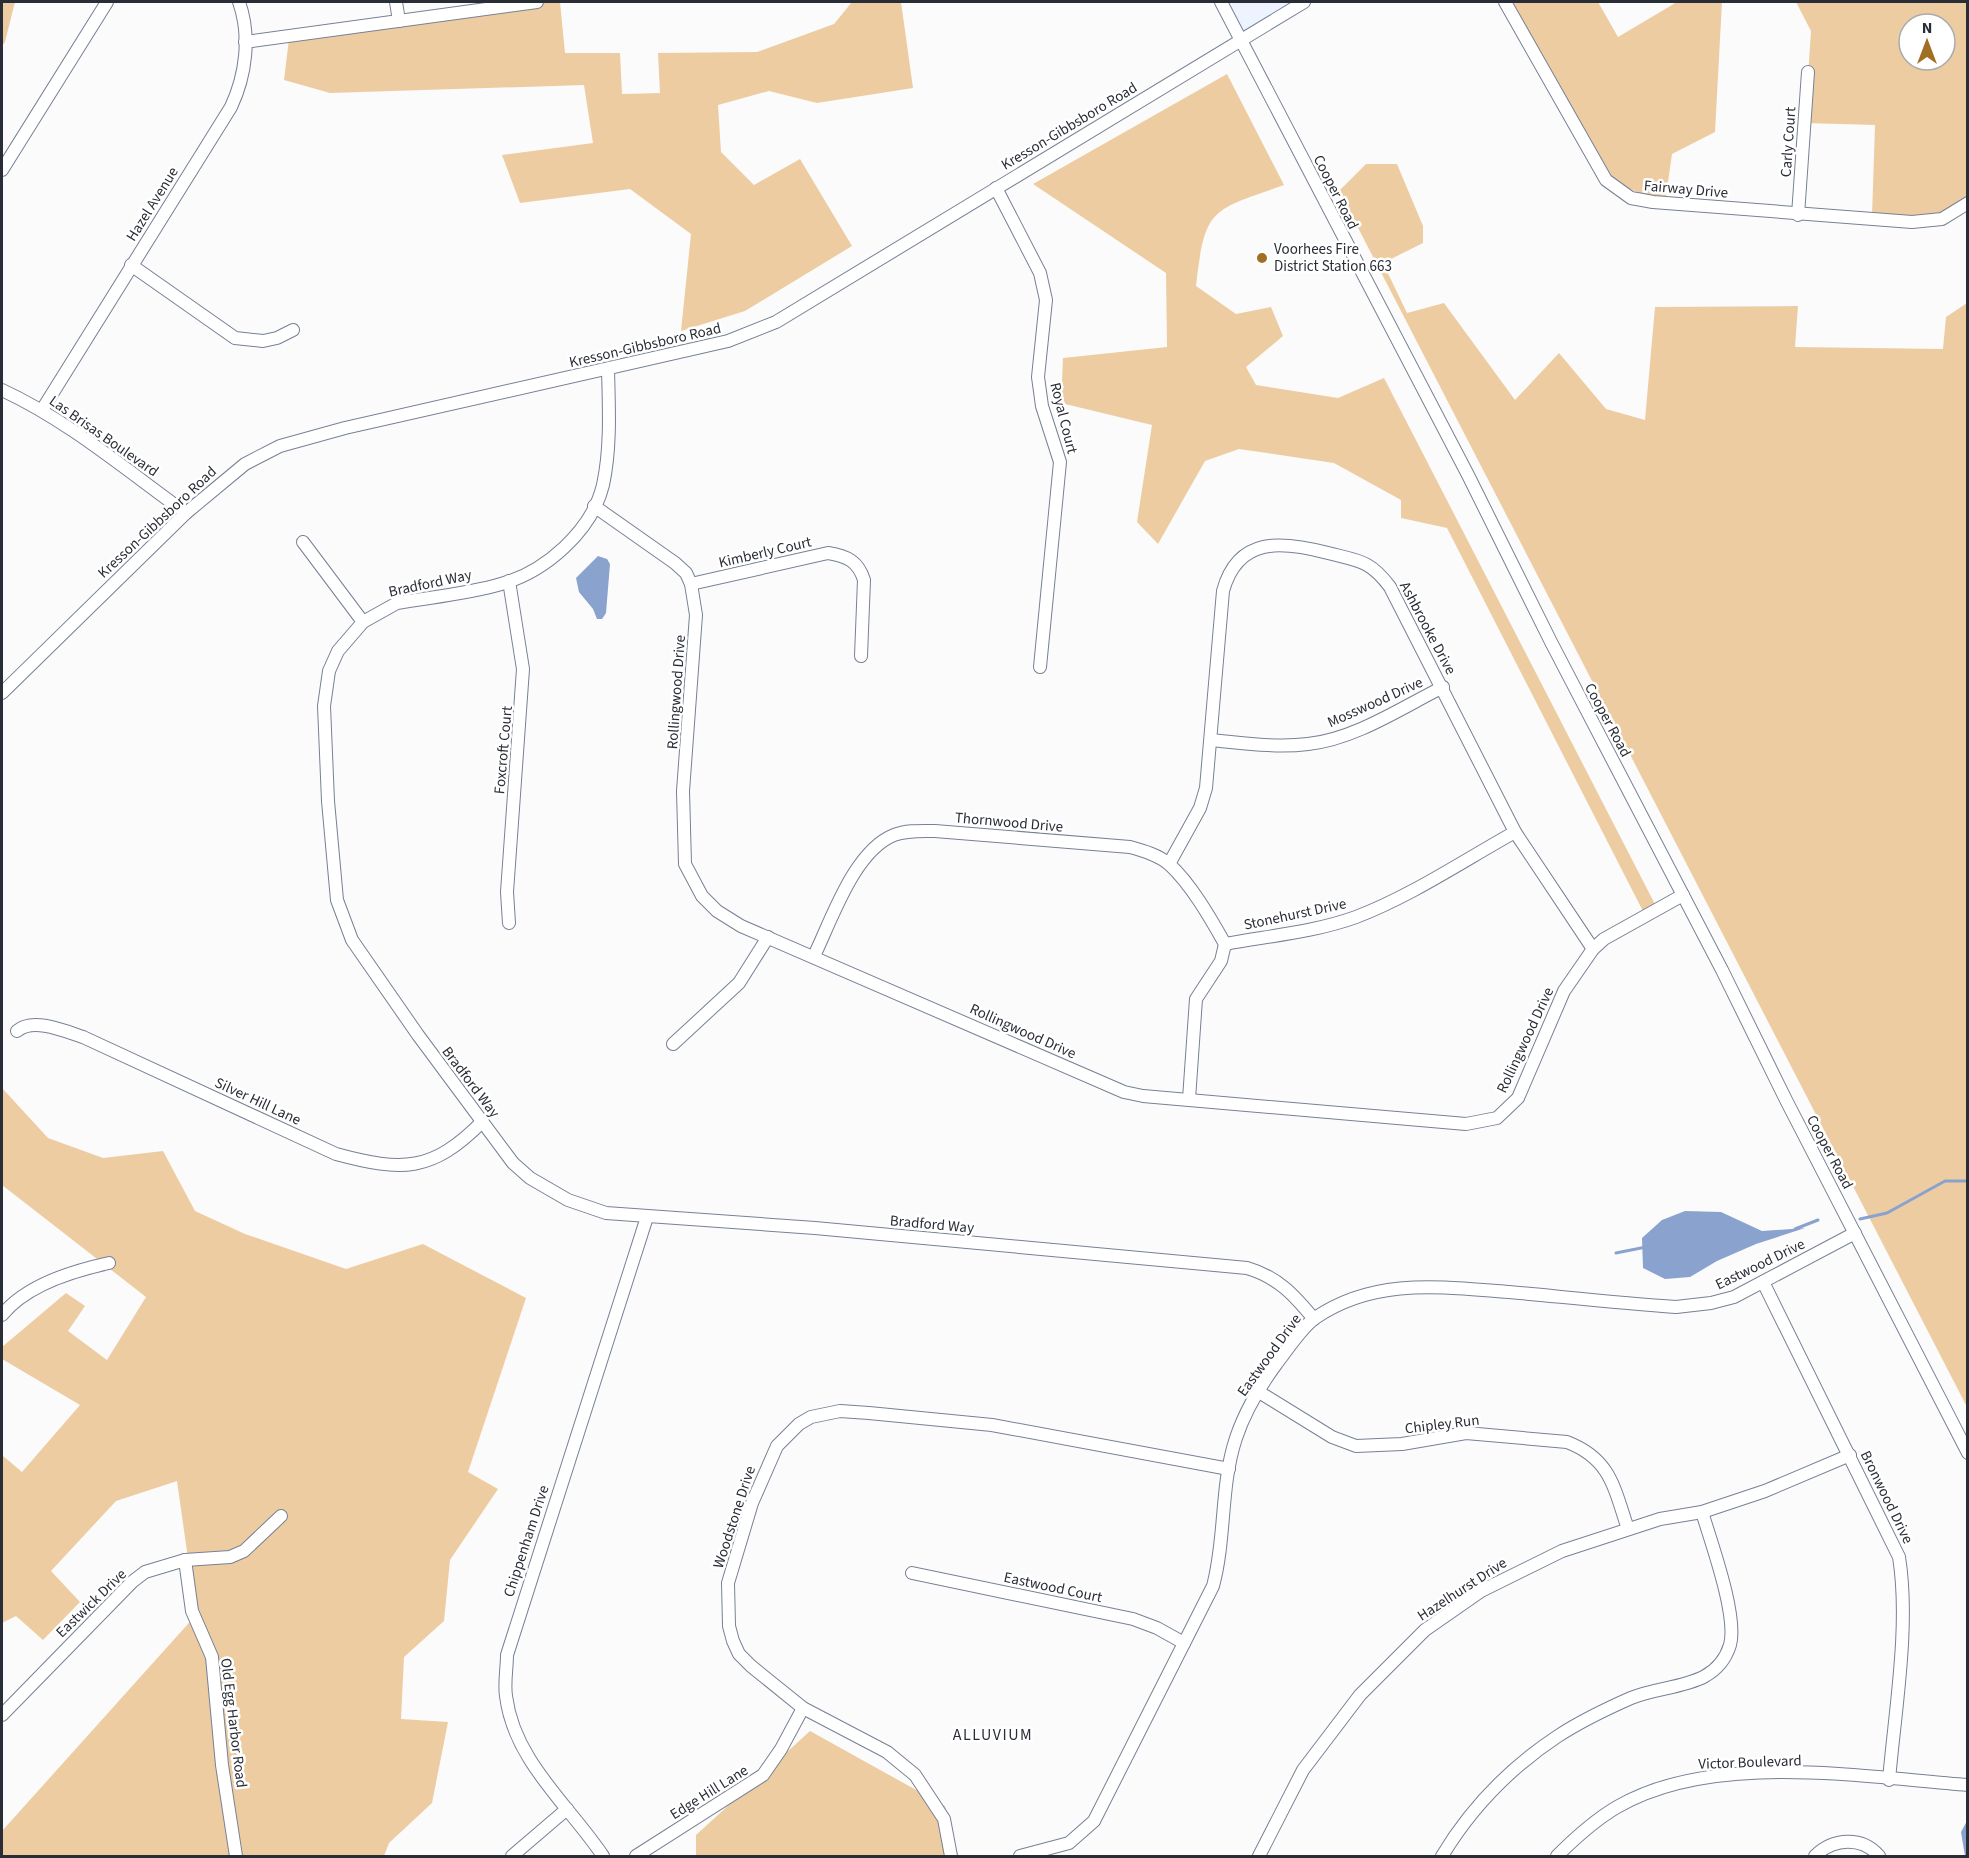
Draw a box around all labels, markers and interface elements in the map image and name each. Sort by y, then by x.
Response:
north arrow [1897,12,1957,72]
text: N [1922,17,1932,39]
street label: Kresson-Gibbsboro Road [997,77,1141,175]
street label: Carly Court [1776,106,1801,178]
street label: Cooper Road [1308,151,1363,233]
street label: Hazel Avenue [121,163,184,245]
street label: Fairway Drive [1643,175,1729,204]
place label: Voorhees Fire District Station 663 [1274,239,1392,277]
marker: Voorhees Fire District Station 663 [1255,251,1269,265]
street label: Kresson-Gibbsboro Road [567,318,723,373]
street label: Royal Court [1045,380,1082,456]
street label: Las Brisas Boulevard [45,391,163,482]
street label: Kresson-Gibbsboro Road [93,462,221,583]
street label: Kimberly Court [717,532,814,573]
street label: Bradford Way [387,564,474,603]
street label: Ashbrooke Drive [1394,578,1461,678]
street label: Rollingwood Drive [662,634,691,750]
street label: Mosswood Drive [1324,672,1426,733]
street label: Cooper Road [1579,680,1636,761]
street label: Foxcroft Court [489,705,518,795]
street label: Thornwood Drive [954,807,1064,838]
street label: Stonehurst Drive [1242,893,1348,936]
street label: Rollingwood Drive [1492,984,1559,1096]
street label: Rollingwood Drive [966,999,1079,1064]
street label: Bradford Way [437,1042,504,1122]
street label: Silver Hill Lane [211,1072,304,1131]
street label: Cooper Road [1801,1112,1858,1193]
street label: Bradford Way [889,1210,975,1239]
street label: Eastwood Drive [1712,1234,1809,1295]
street label: Eastwood Drive [1232,1310,1307,1401]
street label: Chipley Run [1404,1410,1481,1439]
street label: Bronwood Drive [1855,1447,1918,1547]
street label: Woodstone Drive [708,1463,761,1571]
street label: Chippenham Drive [499,1483,554,1600]
street label: Hazelhurst Drive [1413,1553,1511,1626]
street label: Eastwick Drive [51,1564,131,1642]
street label: Eastwood Court [1002,1567,1104,1608]
street label: Old Egg Harbor Road [215,1657,252,1789]
district label: ALLUVIUM [953,1724,1033,1746]
street label: Victor Boulevard [1698,1750,1802,1775]
street label: Edge Hill Lane [666,1760,752,1825]

